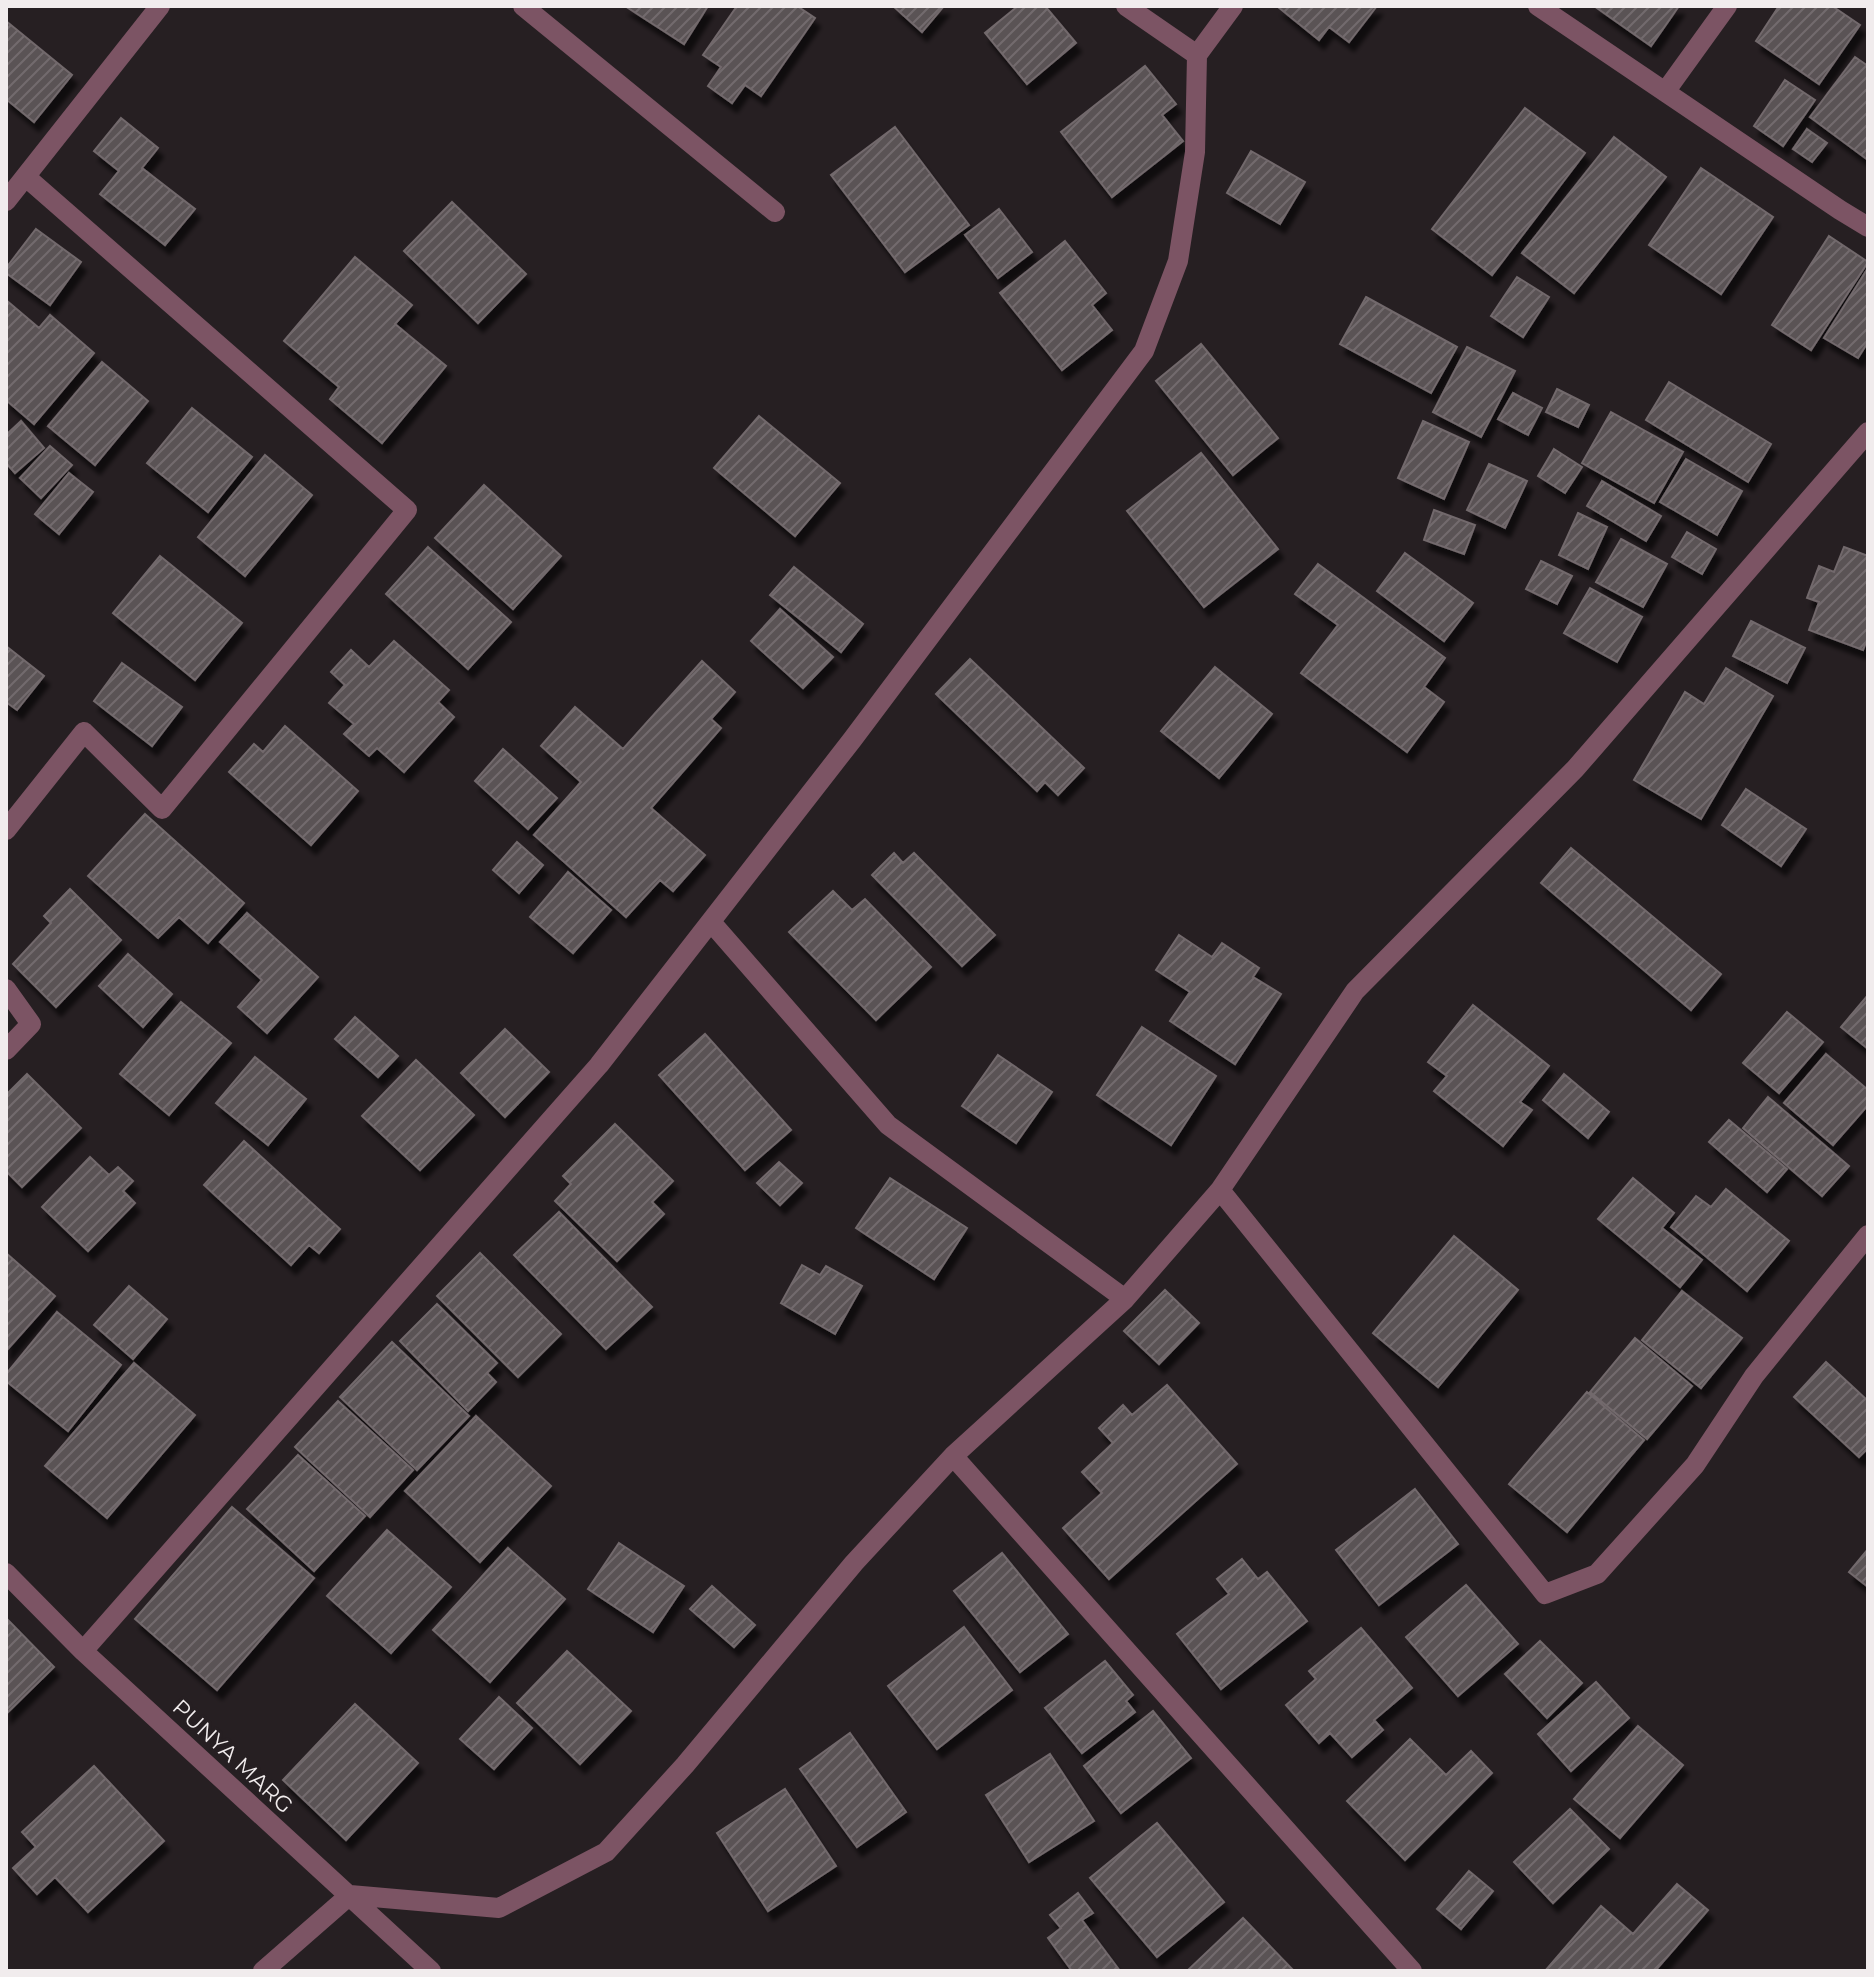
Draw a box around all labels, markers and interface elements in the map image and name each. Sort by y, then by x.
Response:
street label: PUNYA MARG [167,1694,298,1819]

